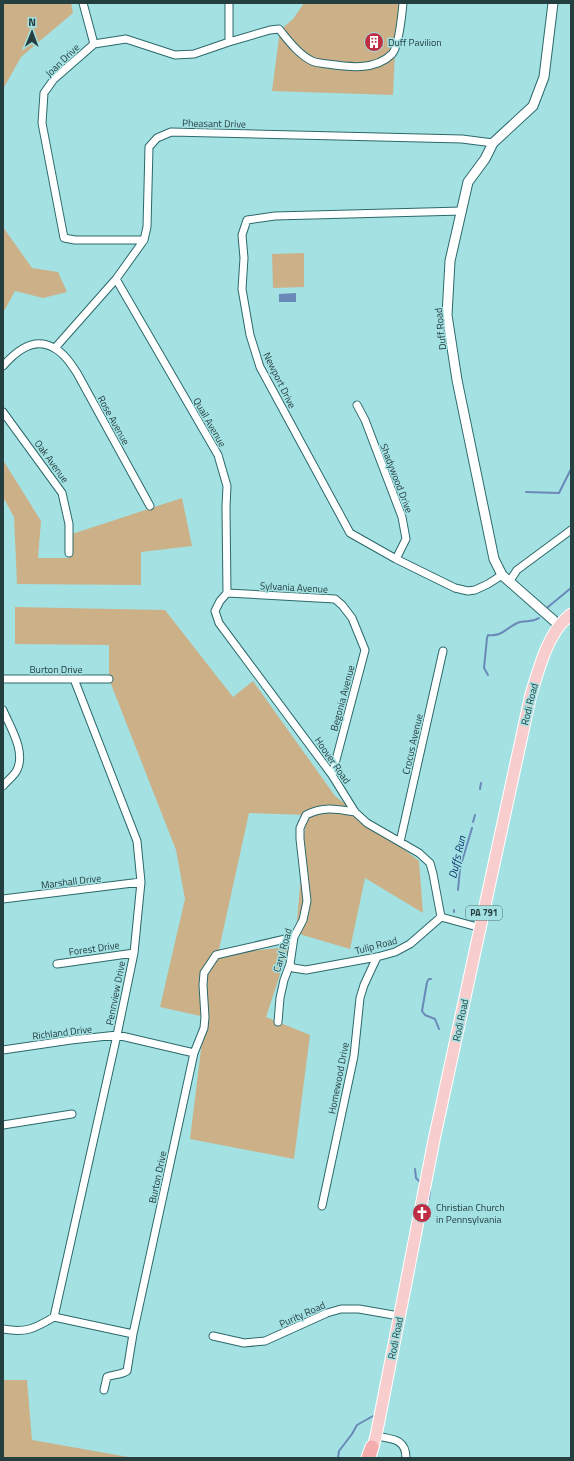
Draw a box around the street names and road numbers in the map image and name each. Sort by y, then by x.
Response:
street label: Joan Drive [42,40,83,81]
street label: Pheasant Drive [182,115,246,132]
street label: Duff Road [431,307,450,351]
street label: Newport Drive [259,350,300,411]
street label: Rose Avenue [94,393,133,448]
street label: Quail Avenue [189,395,230,450]
street label: Oak Avenue [31,437,72,486]
street label: Shadywood Drive [376,441,417,515]
street label: Sylvania Avenue [260,578,328,597]
street label: Burton Drive [29,662,83,677]
street label: Begonia Avenue [326,663,358,733]
street label: Rodi Road [517,682,542,727]
street label: Crocus Avenue [398,712,427,776]
street label: Hoover Road [311,734,354,787]
street label: Marshall Drive [40,870,102,893]
road number: PA 791 [466,906,502,920]
street label: Caryl Road [269,926,296,974]
street label: Tulip Road [353,933,399,958]
street label: Forest Drive [68,938,120,959]
street label: Pennview Drive [102,960,129,1027]
street label: Rodi Road [449,998,472,1043]
street label: Richland Drive [31,1021,93,1044]
street label: Homewood Drive [324,1041,353,1115]
street label: Burton Drive [145,1150,170,1205]
street label: Purity Road [277,1298,328,1331]
street label: Rodi Road [384,1316,407,1360]

